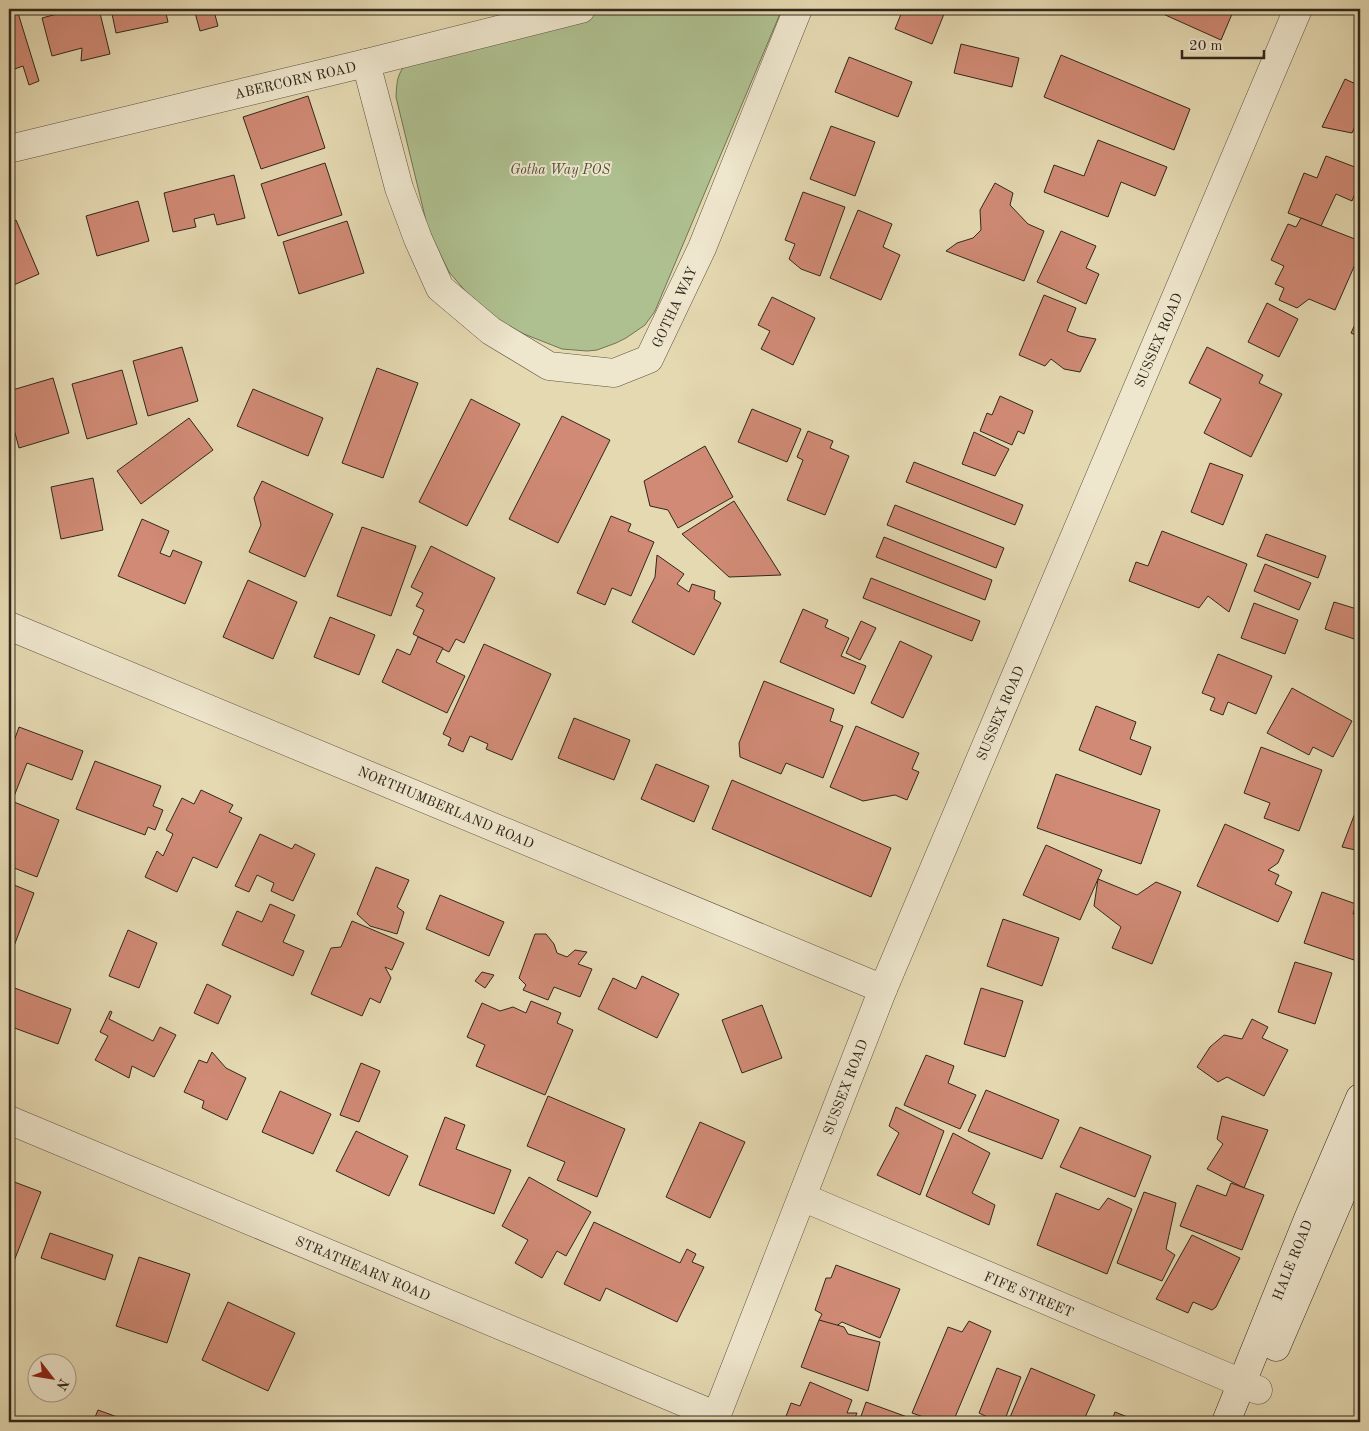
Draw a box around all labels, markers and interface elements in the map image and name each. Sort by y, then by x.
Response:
scale bar [1182,28,1264,60]
text: 20 m [1189,39,1223,54]
street label: ABERCORN ROAD [233,60,358,102]
park label: Gotha Way POS [510,163,610,178]
street label: GOTHA WAY [650,265,700,350]
street label: SUSSEX ROAD [1133,291,1185,390]
street label: SUSSEX ROAD [975,664,1027,763]
street label: NORTHUMBERLAND ROAD [355,764,536,851]
street label: SUSSEX ROAD [821,1037,871,1137]
street label: HALE ROAD [1270,1218,1315,1303]
street label: STRATHEARN ROAD [293,1234,432,1304]
street label: FIFE STREET [982,1270,1076,1320]
north arrow [28,1354,78,1404]
text: N [53,1376,71,1393]

